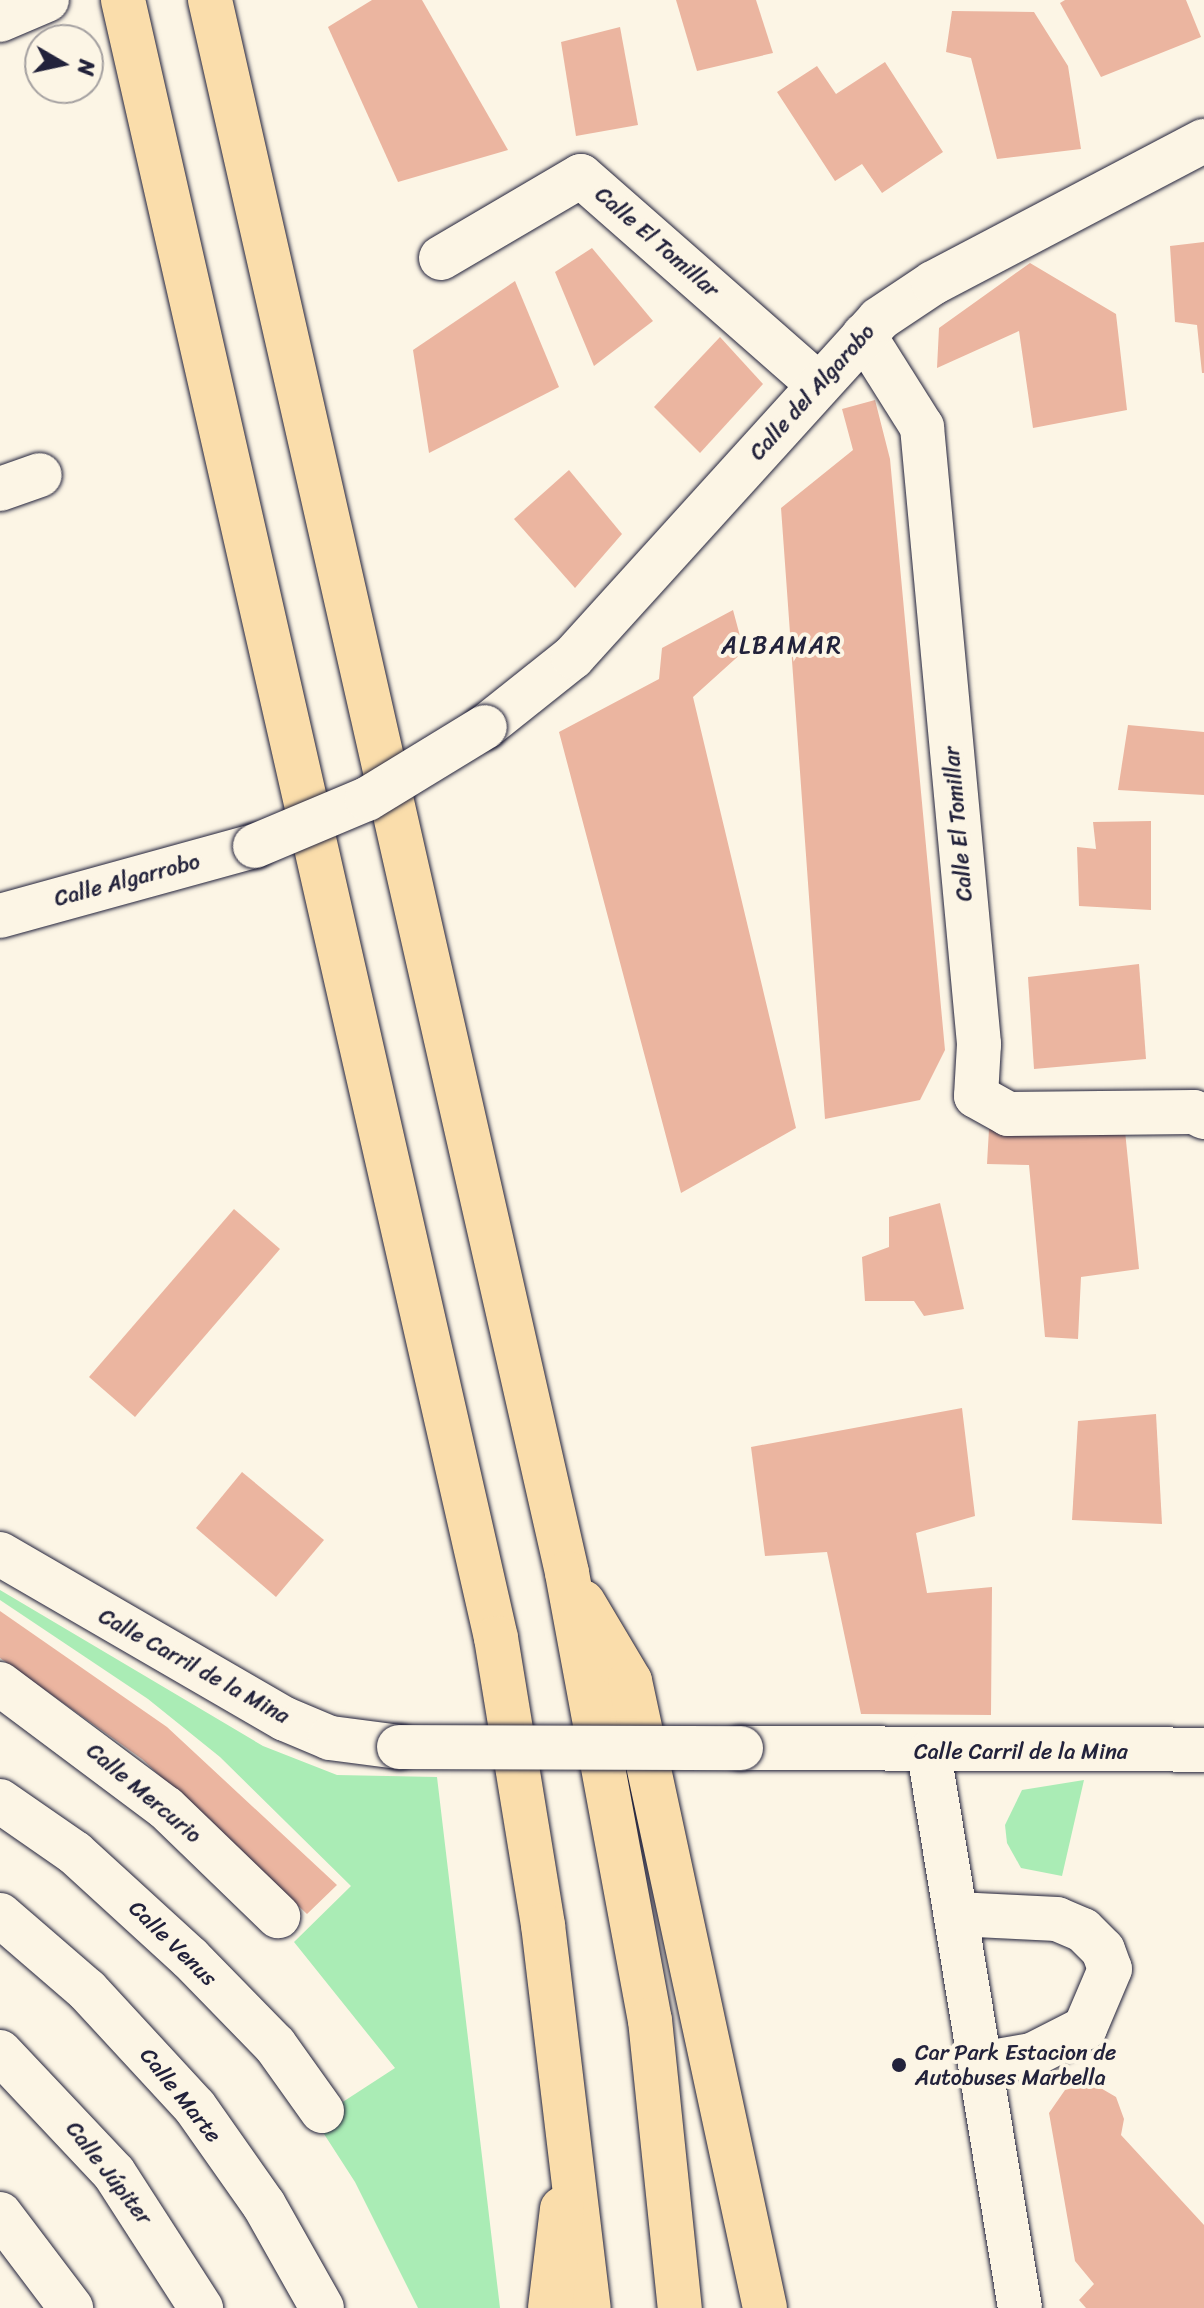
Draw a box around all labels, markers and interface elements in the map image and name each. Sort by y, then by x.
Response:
north arrow [24,24,104,104]
text: N [66,57,107,78]
street label: Calle El Tomillar [590,181,724,303]
street label: Calle del Algarobo [744,318,880,466]
district label: ALBAMAR [721,632,843,660]
street label: Calle El Tomillar [938,745,978,903]
street label: Calle Algarrobo [52,848,202,912]
street label: Calle Carril de la Mina [94,1603,294,1729]
street label: Calle Mercurio [81,1737,207,1849]
street label: Calle Carril de la Mina [914,1739,1128,1765]
street label: Calle Venus [124,1895,222,1991]
place label: Car Park Estacion de Autobuses Marbella [915,2039,1117,2090]
street label: Calle Marte [135,2043,227,2147]
marker: Car Park Estacion de Autobuses Marbella [890,2056,908,2074]
street label: Calle Júpiter [60,2116,158,2230]

